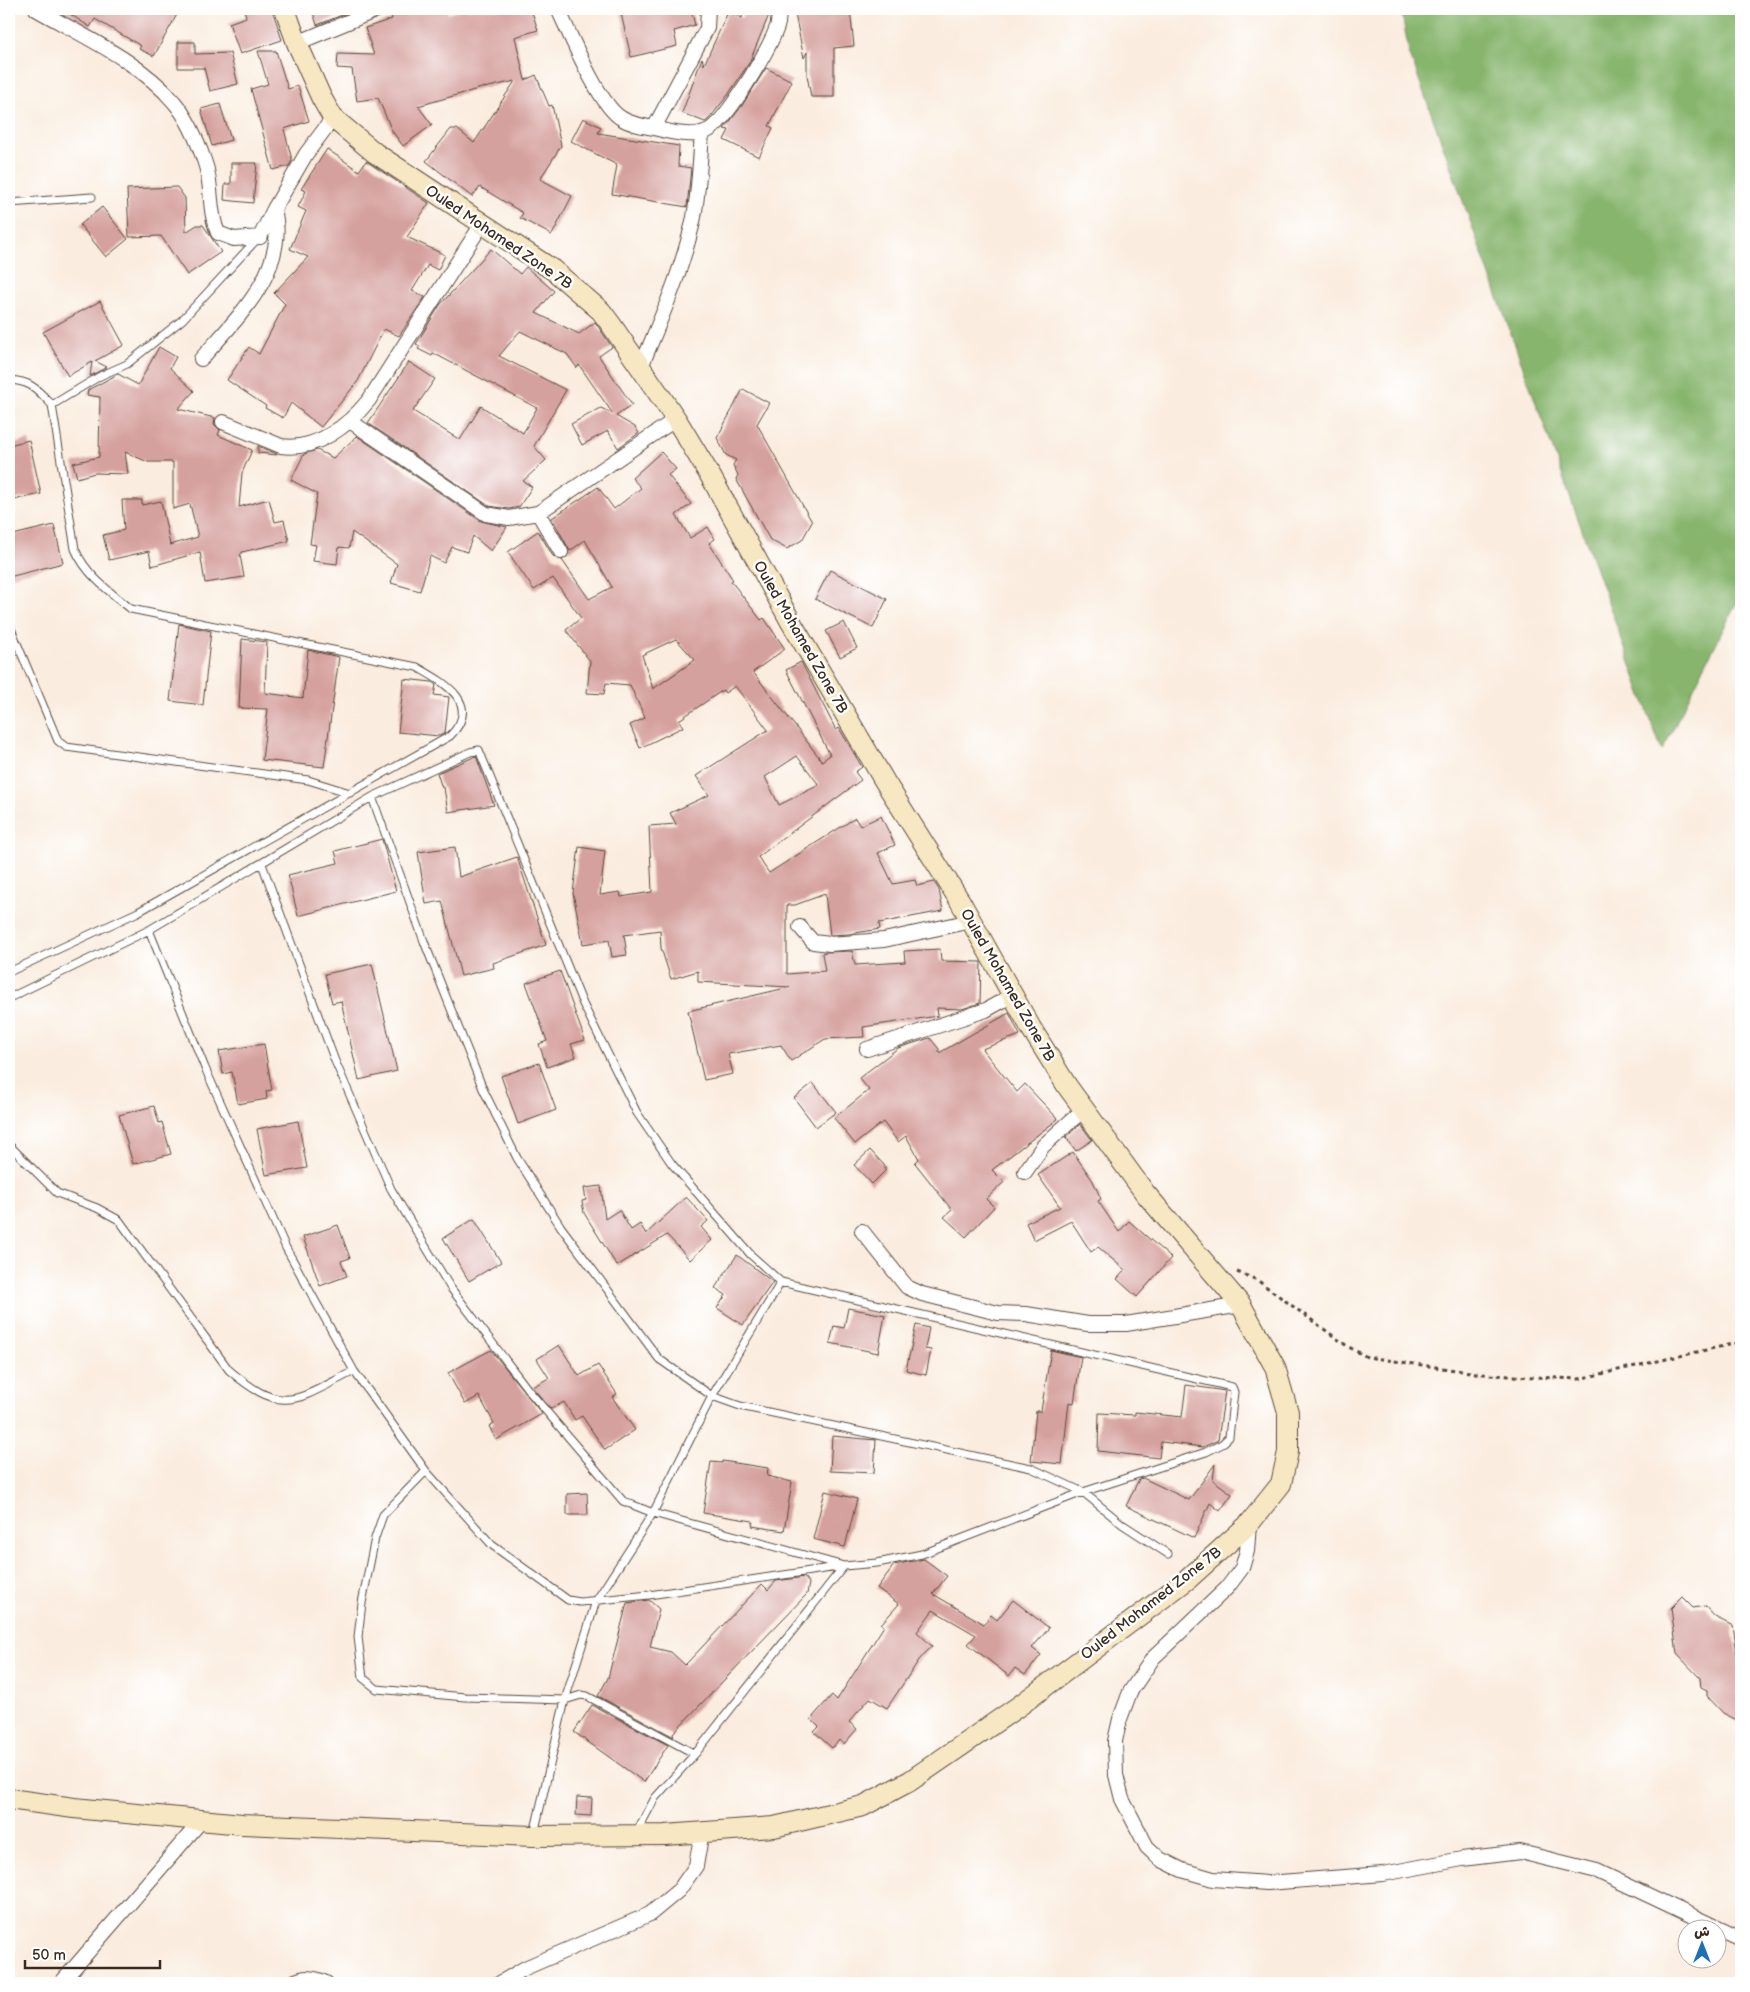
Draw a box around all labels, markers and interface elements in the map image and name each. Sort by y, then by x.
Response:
street label: Ouled Mohamed Zone 7B [422,181,576,294]
street label: Ouled Mohamed Zone 7B [749,558,852,717]
street label: Ouled Mohamed Zone 7B [956,906,1059,1065]
street label: Ouled Mohamed Zone 7B [1077,1543,1225,1664]
north arrow [1678,1920,1728,1970]
text: ش [1694,1923,1710,1940]
scale bar [25,1937,160,1969]
text: 50 m [32,1946,66,1965]

